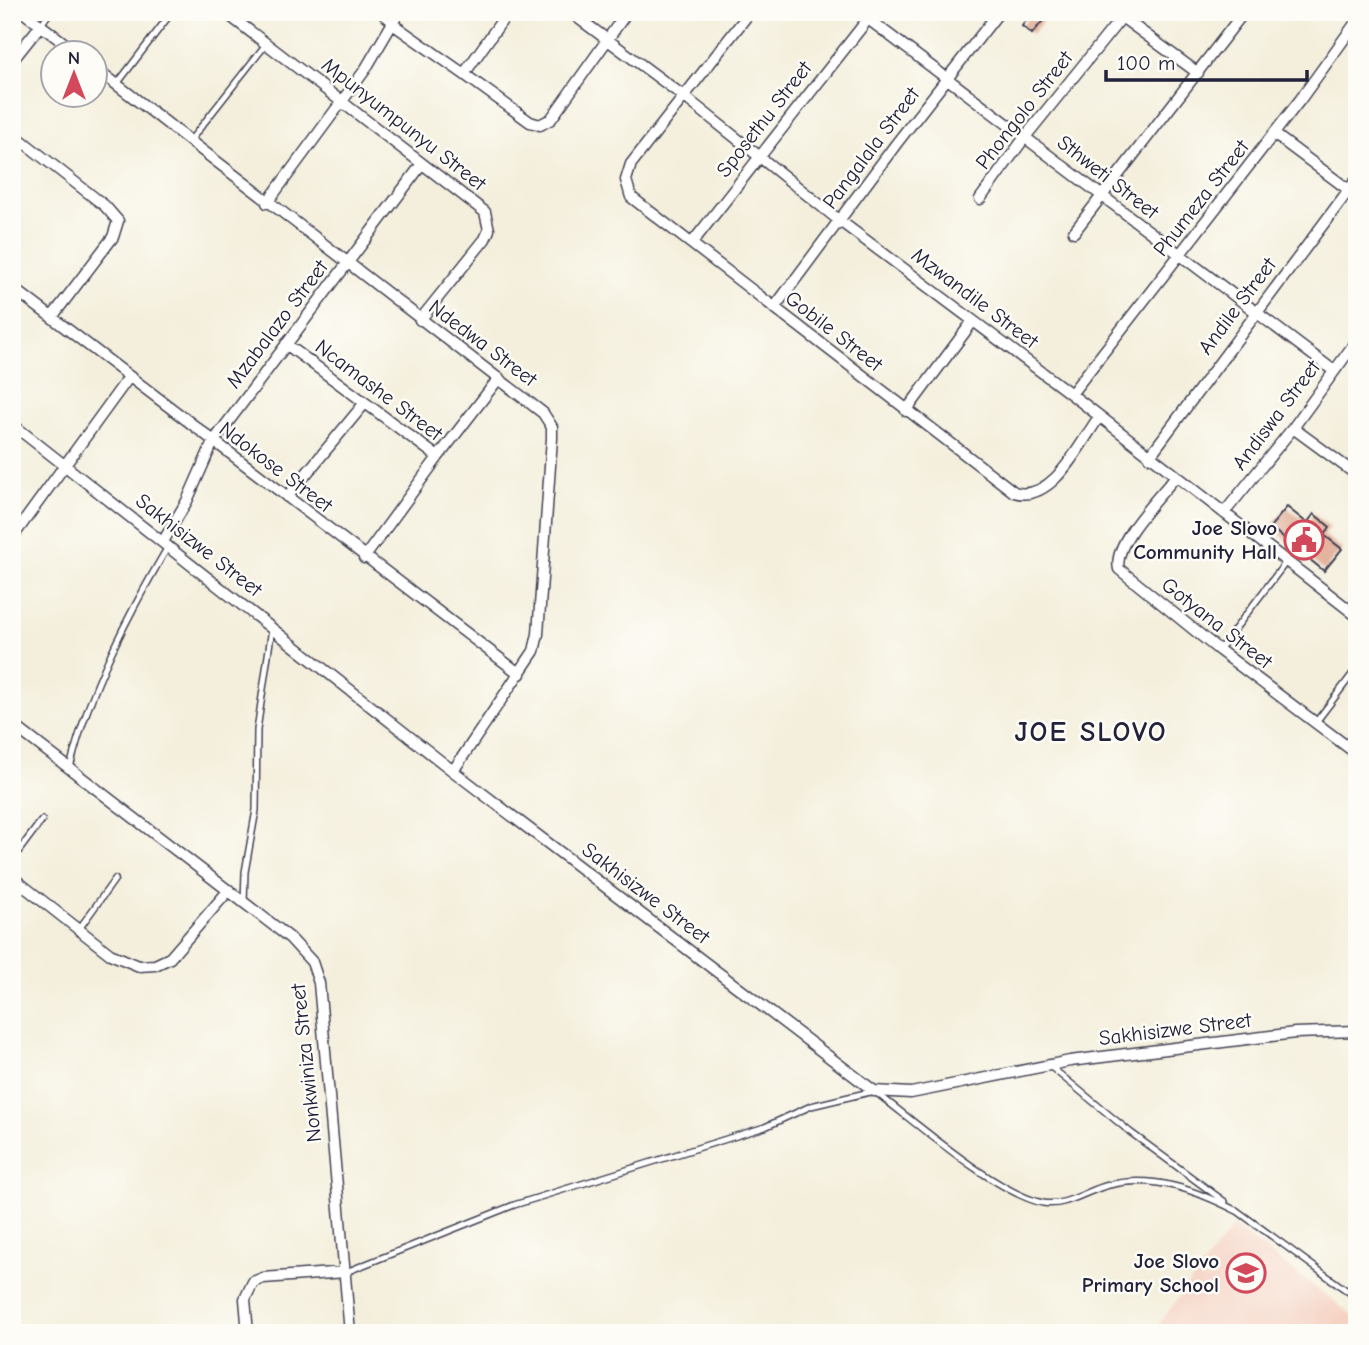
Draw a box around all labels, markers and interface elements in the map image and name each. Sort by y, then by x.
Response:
north arrow [38,38,108,108]
scale bar [1106,38,1308,82]
street label: Phongolo Street [970,45,1078,174]
text: N [68,47,80,69]
text: 100 m [1117,51,1175,75]
street label: Mpunyumpunyu Street [317,52,492,196]
street label: Sposethu Street [711,55,817,182]
street label: Pangalala Street [818,82,925,213]
street label: Sthweti Street [1053,130,1164,225]
street label: Phumeza Street [1148,134,1254,261]
street label: Mzwandile Street [907,243,1044,354]
street label: Andile Street [1193,252,1282,359]
street label: Mzabalazo Street [221,255,333,393]
street label: Gobile Street [781,286,888,377]
street label: Ndedwa Street [424,295,543,392]
street label: Ncamashe Street [311,334,448,446]
street label: Andiswa Street [1227,355,1326,475]
street label: Ndokose Street [215,417,338,518]
street label: Sakhisizwe Street [131,488,268,602]
place label: Joe Slovo Community Hall [1133,516,1277,564]
public building icon: Joe Slovo Community Hall [1283,519,1325,561]
street label: Gotyana Street [1157,572,1278,674]
district label: JOE SLOVO [1014,716,1168,748]
street label: Sakhisizwe Street [577,837,715,949]
street label: Nonkwiniza Street [286,981,326,1144]
street label: Sakhisizwe Street [1097,1008,1254,1050]
place label: Joe Slovo Primary School [1082,1249,1219,1297]
school or university icon: Joe Slovo Primary School [1225,1252,1267,1294]

